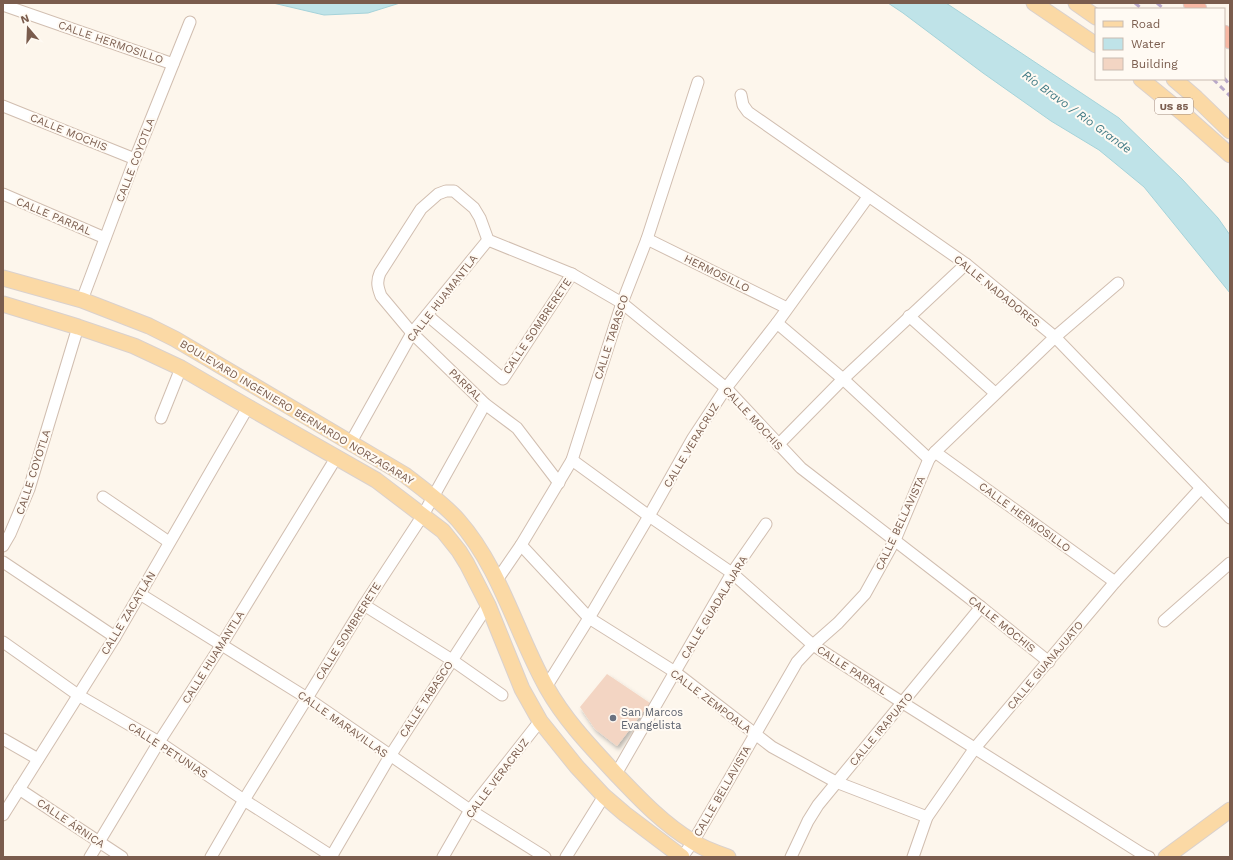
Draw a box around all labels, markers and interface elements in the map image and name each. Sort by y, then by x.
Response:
north arrow [8,8,48,48]
legend [1095,8,1225,80]
text: N [19,12,31,26]
text: Road [1131,17,1160,31]
street label: CALLE HERMOSILLO [57,18,165,67]
text: Water [1131,37,1166,51]
text: Building [1131,57,1178,71]
water label: Río Bravo / Rio Grande [1020,68,1134,156]
road number: US 85 [1155,98,1193,114]
street label: CALLE MOCHIS [28,111,109,154]
street label: CALLE COYOTLA [113,116,157,204]
street label: CALLE PARRAL [14,195,94,238]
street label: CALLE HUAMANTLA [404,252,480,344]
street label: HERMOSILLO [682,252,752,295]
street label: CALLE NADADORES [951,253,1042,330]
street label: CALLE SOMBRERETE [500,276,574,377]
street label: CALLE TABASCO [592,293,631,381]
street label: BOULEVARD INGENIERO BERNARDO NORZAGARAY [177,337,417,488]
street label: PARRAL [446,366,486,405]
street label: CALLE MOCHIS [720,384,785,453]
street label: CALLE VERACRUZ [661,401,722,490]
street label: CALLE COYOTLA [14,428,53,516]
street label: CALLE BELLAVISTA [873,474,928,573]
street label: CALLE HERMOSILLO [976,480,1073,555]
street label: CALLE GUADALAJARA [678,553,750,661]
street label: CALLE ZACATLÁN [98,569,158,657]
street label: CALLE SOMBRERETE [313,580,384,683]
street label: CALLE MOCHIS [966,593,1038,655]
street label: CALLE HUAMANTLA [180,609,247,706]
street label: CALLE GUANAJUATO [1005,618,1086,712]
street label: CALLE PARRAL [814,643,889,698]
street label: CALLE TABASCO [397,659,456,740]
street label: CALLE ZEMPOALA [668,667,754,736]
street label: CALLE MARAVILLAS [295,688,390,760]
street label: CALLE IRAPUATO [847,690,916,769]
place label: San Marcos Evangelista [621,706,683,732]
marker: San Marcos Evangelista [608,713,618,723]
street label: CALLE PETUNIAS [125,720,210,781]
street label: CALLE VERACRUZ [463,736,532,821]
street label: CALLE BELLAVISTA [691,744,754,839]
street label: CALLE ÁRNICA [34,795,108,851]

